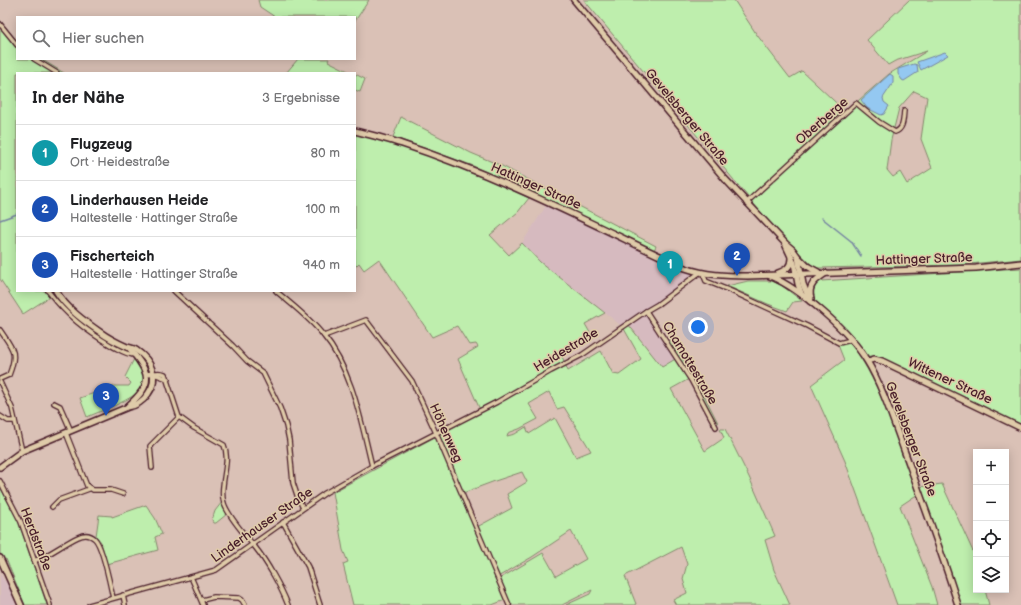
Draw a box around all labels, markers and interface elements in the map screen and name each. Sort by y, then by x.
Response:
search box [16,16,356,60]
icon: search [30,27,52,49]
text: Hier suchen [62,29,144,48]
street label: Gevelsberger Straße [642,65,732,169]
text: In der Nähe [32,88,125,108]
text: 3 Ergebnisse [262,90,340,106]
street label: Oberberge [792,94,852,148]
text: Flugzeug [70,135,132,154]
text: 1 [42,145,48,161]
text: 80 m [311,145,340,161]
text: Ort · Heidestraße [70,154,170,170]
street label: Hattinger Straße [488,159,584,213]
text: Linderhausen Heide [70,191,208,210]
text: 2 [41,201,49,217]
text: 100 m [305,201,340,217]
text: Haltestelle · Hattinger Straße [70,210,238,226]
pin: 2 [724,243,750,276]
text: Fischerteich [70,247,154,266]
street label: Hattinger Straße [875,249,973,269]
pin: 1 [657,251,683,284]
text: 3 [41,257,49,273]
text: 940 m [303,257,340,273]
text: Haltestelle · Hattinger Straße [70,266,238,282]
your location [688,317,708,337]
street label: Chamottestraße [659,318,721,408]
street label: Heidestraße [531,324,601,376]
street label: Wittener Straße [905,354,995,408]
street label: Gevelsberger Straße [882,379,940,499]
pin: 3 [93,383,119,416]
street label: Höhenweg [426,401,466,465]
map controls [973,449,1009,593]
button: + [973,449,1009,485]
street label: Linderhauser Straße [208,484,316,566]
button: − [973,485,1009,521]
street label: Herdstraße [17,505,55,573]
button: locate [973,521,1009,557]
button: layers [973,557,1009,593]

